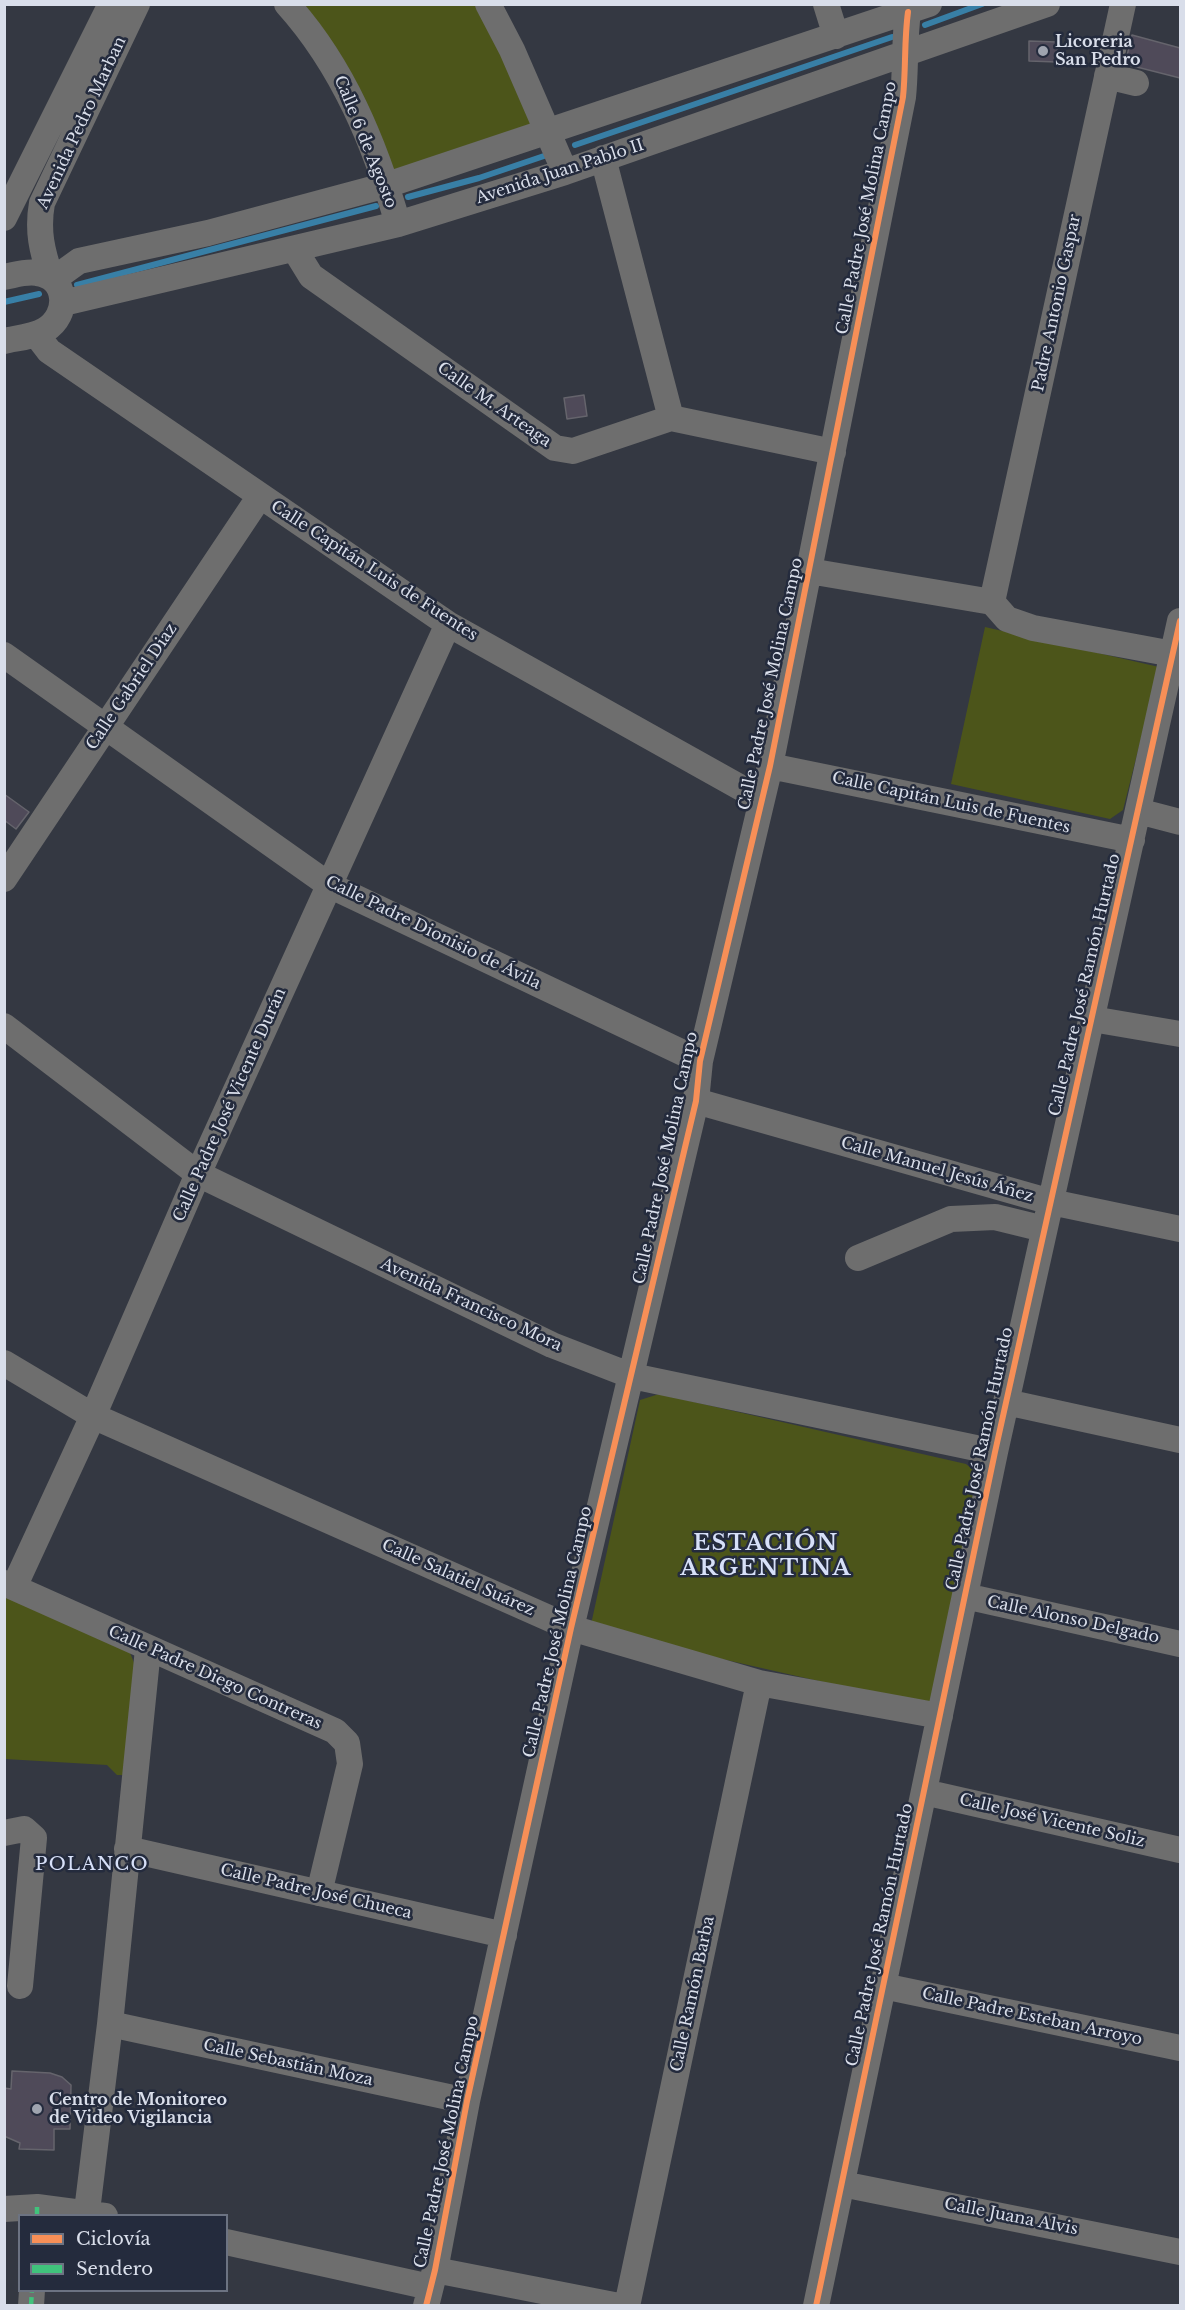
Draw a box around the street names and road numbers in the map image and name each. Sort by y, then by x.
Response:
street label: Avenida Pedro Marban [34,34,130,212]
street label: Calle 6 de Agosto [330,73,400,211]
street label: Calle Padre José Molina Campo [833,80,901,336]
street label: Avenida Juan Pablo II [474,136,646,208]
street label: Padre Antonio Gaspar [1029,213,1085,393]
street label: Calle M. Arteaga [433,359,555,451]
street label: Calle Capitán Luis de Fuentes [267,497,481,645]
street label: Calle Padre José Molina Campo [735,556,807,812]
street label: Calle Gabriel Diaz [83,620,181,754]
street label: Calle Capitán Luis de Fuentes [830,768,1072,838]
street label: Calle Padre José Ramón Hurtado [1045,852,1125,1118]
street label: Calle Padre Dionisio de Ávila [322,872,544,994]
street label: Calle Padre José Vicente Durán [170,985,290,1225]
street label: Calle Padre José Molina Campo [630,1030,702,1286]
street label: Calle Manuel Jesús Áñez [839,1133,1035,1207]
street label: Avenida Francisco Mora [377,1255,565,1355]
street label: Calle Padre José Ramón Hurtado [943,1326,1017,1592]
street label: Calle Padre José Molina Campo [520,1504,596,1760]
street label: Calle Salatiel Suárez [379,1536,537,1620]
street label: Calle Alonso Delgado [985,1592,1161,1648]
street label: Calle Padre Diego Contreras [105,1622,325,1734]
street label: Calle José Vicente Soliz [957,1790,1147,1852]
street label: Calle Padre José Ramón Hurtado [843,1802,917,2068]
street label: Calle Padre José Chueca [218,1861,414,1923]
street label: Calle Ramón Barba [667,1914,719,2074]
street label: Calle Padre Esteban Arroyo [920,1984,1144,2050]
street label: Calle Padre José Molina Campo [411,2014,483,2270]
street label: Calle Sebastián Moza [201,2036,375,2090]
street label: Calle Juana Alvis [943,2195,1079,2239]

